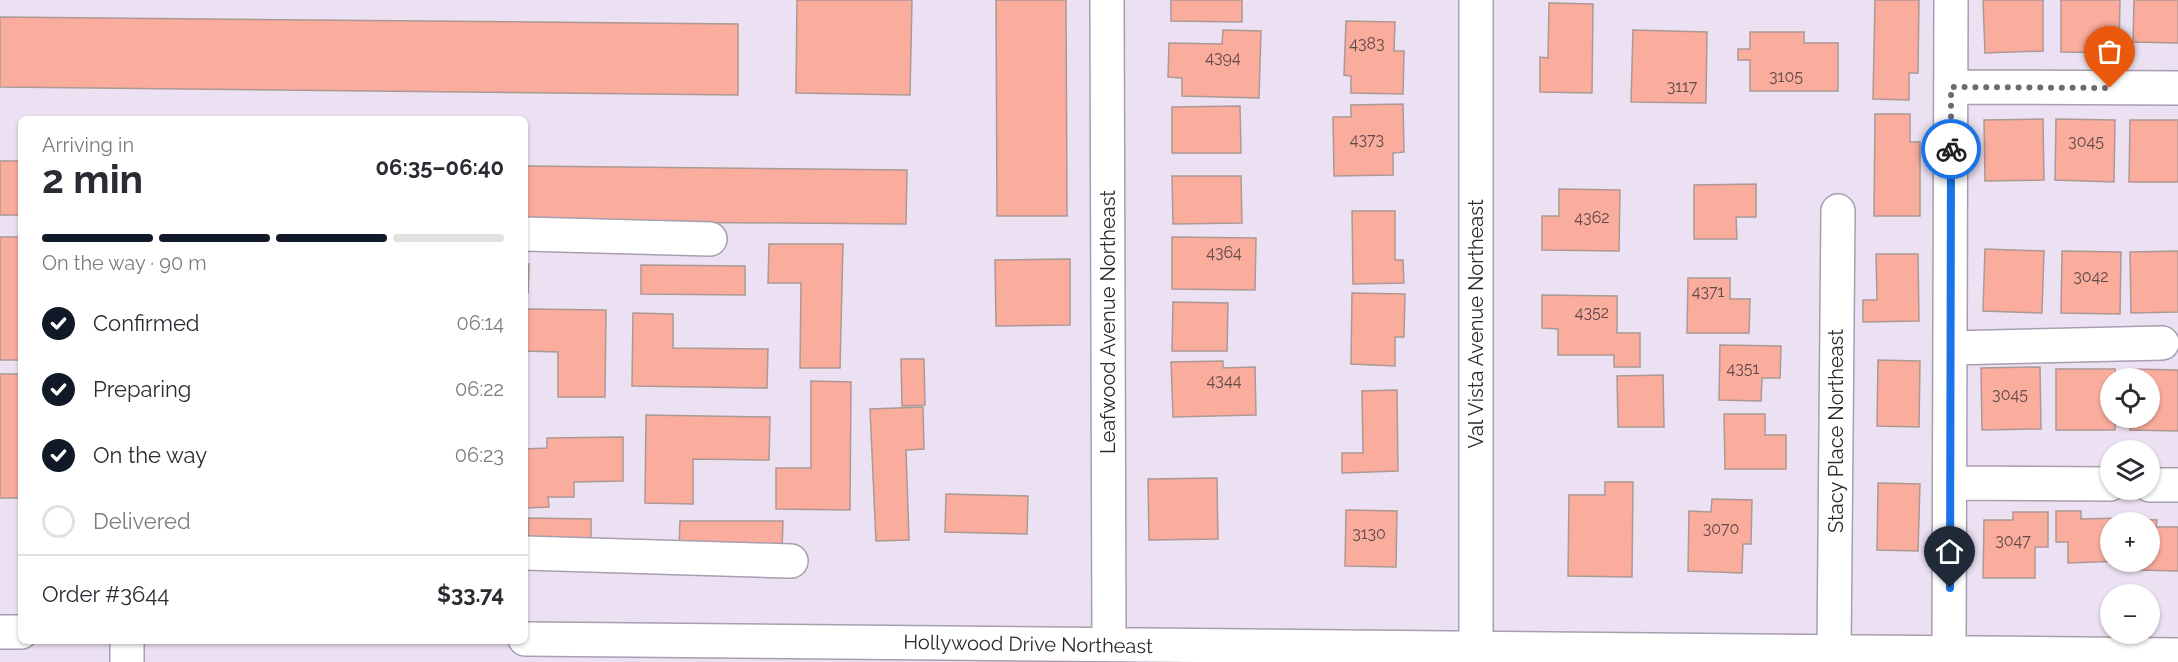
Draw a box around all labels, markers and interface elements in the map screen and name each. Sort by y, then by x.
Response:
pin [2084,26,2135,88]
house number: 4383 [1349,34,1385,53]
icon: bag [2093,35,2126,68]
house number: 4394 [1205,48,1241,67]
house number: 3105 [1769,67,1803,86]
house number: 3117 [1667,77,1698,96]
courier [1921,119,1981,179]
house number: 4373 [1350,130,1384,149]
house number: 3045 [2068,132,2104,151]
text: Arriving in [42,133,134,157]
icon: bike [1935,133,1968,166]
text: 06:35–06:40 [376,154,504,180]
text: 2 min [42,156,143,202]
street label: Leafwood Avenue Northeast [1096,190,1120,454]
street label: Val Vista Avenue Northeast [1464,199,1488,449]
house number: 4362 [1574,208,1610,227]
house number: 4364 [1206,243,1242,262]
text: On the way · 90 m [42,251,207,275]
house number: 3042 [2073,267,2109,286]
house number: 4371 [1692,282,1724,301]
house number: 4352 [1575,303,1609,322]
icon: check [42,307,75,340]
text: Confirmed [93,310,200,336]
text: 06:14 [456,311,504,335]
street label: Stacy Place Northeast [1824,329,1848,533]
house number: 4351 [1727,359,1760,378]
map controls [2100,368,2160,644]
button: locate [2100,368,2160,428]
house number: 4344 [1207,371,1242,390]
icon: check [42,373,75,406]
text: Preparing [93,376,191,402]
text: 06:22 [455,377,504,401]
house number: 3045 [1992,385,2028,404]
icon: check [42,439,75,472]
button: layers [2100,440,2160,500]
text: On the way [93,442,207,468]
text: 06:23 [455,443,504,467]
text: Delivered [93,508,191,534]
button: + [2100,512,2160,572]
house number: 3070 [1703,519,1739,538]
house number: 3130 [1352,524,1386,543]
pin [1924,526,1975,588]
house number: 3047 [1995,531,2031,550]
icon: home [1933,535,1966,568]
text: Order #3644 [42,581,169,607]
text: $33.74 [437,581,504,607]
button: − [2100,584,2160,644]
street label: Hollywood Drive Northeast [903,630,1153,658]

